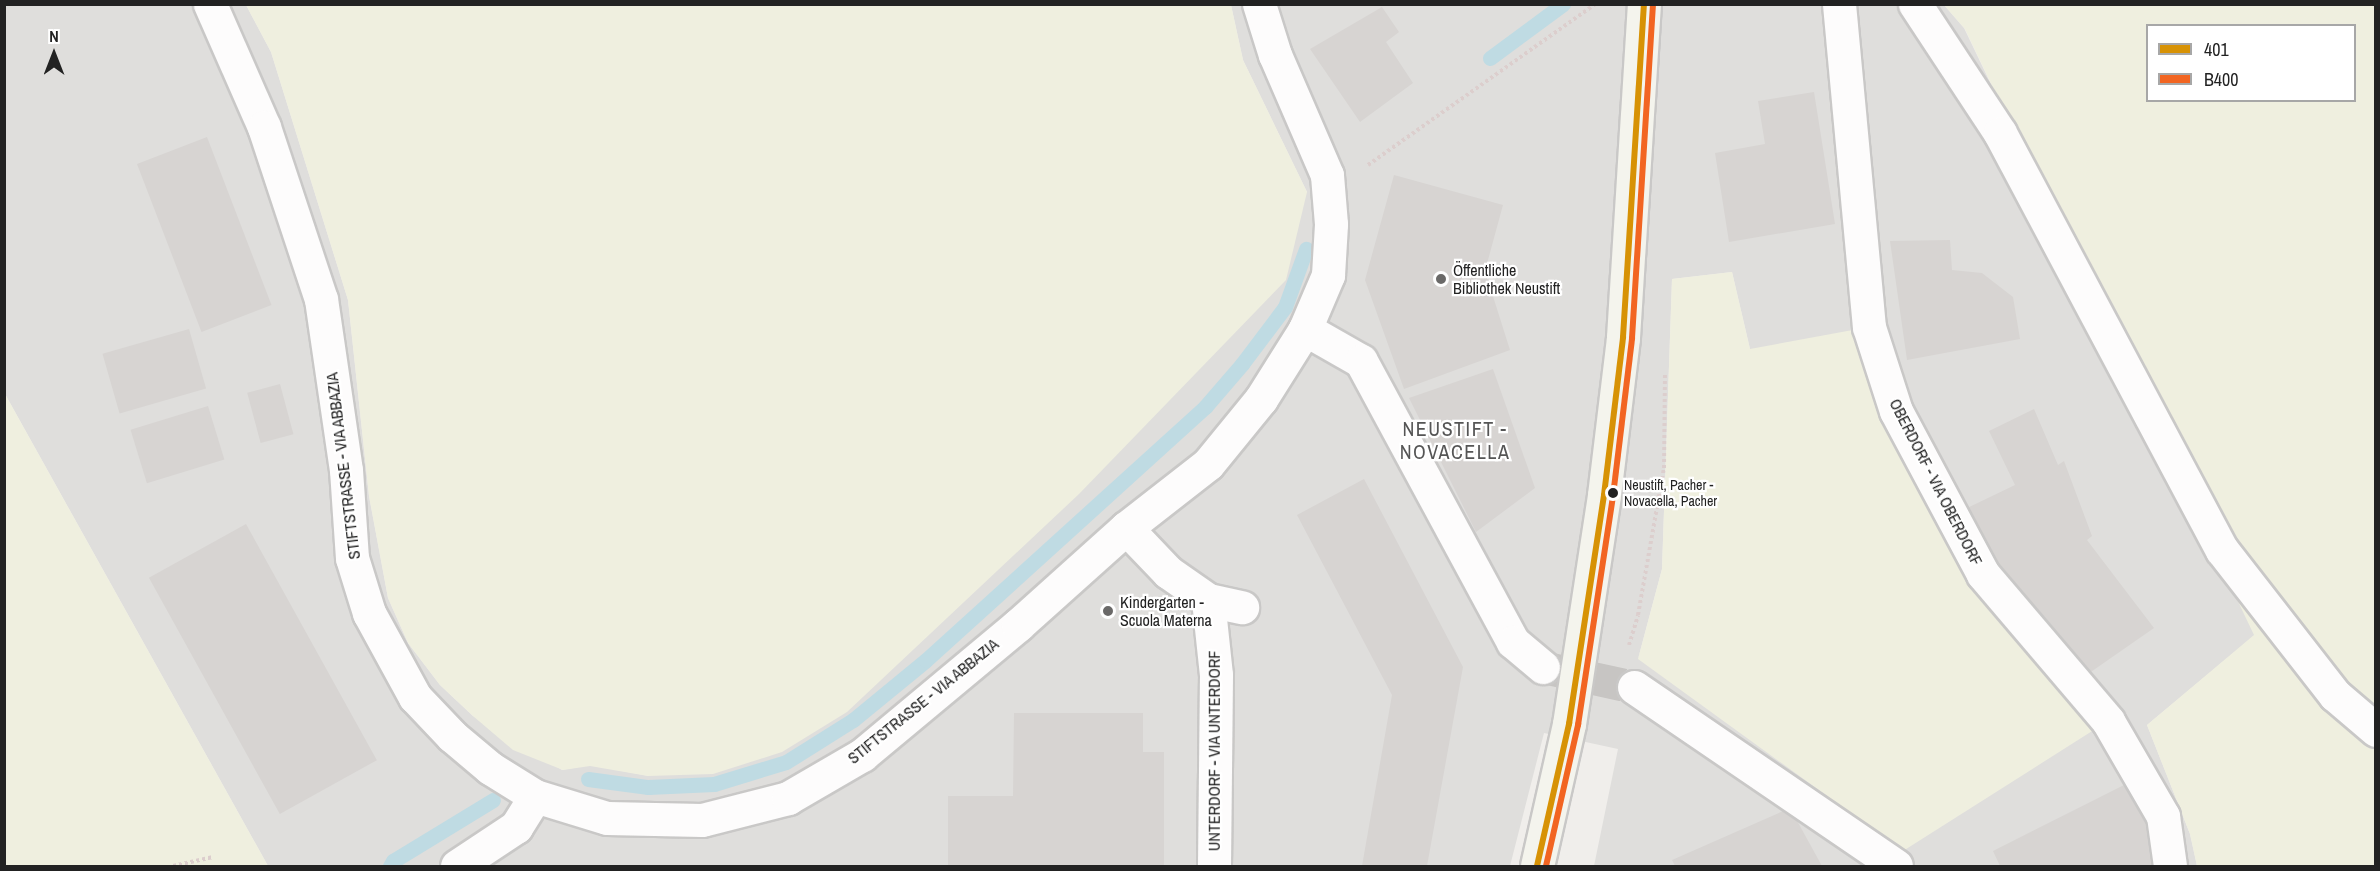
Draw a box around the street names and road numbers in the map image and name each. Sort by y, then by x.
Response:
street label: STIFTSTRASSE - VIA ABBAZIA [322,371,364,561]
street label: OBERDORF - VIA OBERDORF [1885,395,1987,569]
street label: STIFTSTRASSE - VIA ABBAZIA [843,634,1003,768]
street label: UNTERDORF - VIA UNTERDORF [1204,650,1224,852]

